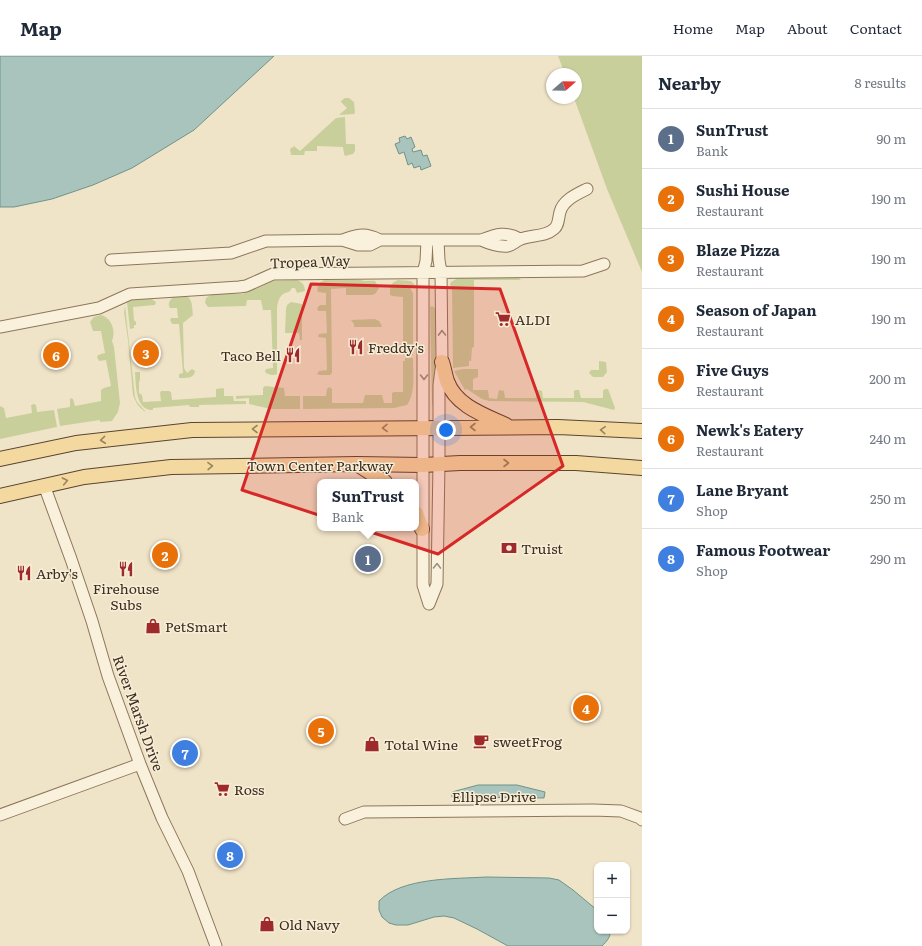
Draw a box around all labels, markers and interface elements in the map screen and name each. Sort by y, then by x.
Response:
text: Map [20,14,62,42]
text: Home [673,18,713,38]
text: Map [735,18,765,38]
text: About [787,18,828,38]
text: Contact [850,18,902,38]
north arrow [546,68,582,104]
text: Nearby [658,70,721,95]
text: 8 results [855,73,906,92]
text: SunTrust [696,118,768,141]
text: 1 [668,129,674,148]
text: 90 m [876,129,906,148]
text: Bank [696,141,728,160]
text: Sushi House [696,178,789,201]
text: 2 [668,189,674,208]
text: 190 m [871,189,906,208]
text: Restaurant [696,201,764,220]
text: Blaze Pizza [696,238,780,261]
text: 3 [667,249,675,268]
text: 190 m [871,249,906,268]
street label: Tropea Way [269,250,352,272]
text: Restaurant [696,261,764,280]
text: Season of Japan [696,298,817,321]
place label: ALDI [515,309,551,329]
text: 4 [667,309,675,328]
text: 190 m [871,309,906,328]
supermarket icon: ALDI [494,310,512,328]
text: Restaurant [696,321,764,340]
one-way arrow [438,330,446,336]
place label: Freddy's [368,337,424,357]
pin: 3 [133,338,159,368]
restaurant icon: Freddy's [347,338,365,356]
pin: 6 [43,340,69,370]
place label: Taco Bell [221,345,281,365]
restaurant icon: Taco Bell [284,346,302,364]
text: Five Guys [696,358,769,381]
text: 5 [667,369,675,388]
text: 200 m [869,369,906,388]
one-way arrow [419,374,428,380]
text: Restaurant [696,381,764,400]
text: Newk's Eatery [696,418,804,441]
your location [436,420,456,440]
one-way arrow [470,423,476,431]
one-way arrow [382,424,388,432]
one-way arrow [252,425,258,433]
one-way arrow [600,425,606,434]
text: 6 [667,429,675,448]
text: 240 m [870,429,906,448]
one-way arrow [100,435,106,444]
text: Restaurant [696,441,764,460]
street label: Town Center Parkway [247,455,394,475]
one-way arrow [503,459,509,467]
one-way arrow [207,462,213,471]
one-way arrow [62,477,68,486]
text: Lane Bryant [696,478,789,501]
popup [317,479,419,531]
text: SunTrust [332,484,404,507]
text: 7 [667,489,675,508]
text: 250 m [870,489,906,508]
text: Shop [696,501,728,520]
text: Bank [332,507,364,526]
place label: Truist [521,538,563,558]
text: Famous Footwear [696,538,830,561]
bank icon: Truist [500,539,518,557]
pin: 2 [152,540,178,570]
pin: 1 [355,544,381,574]
text: 8 [667,549,675,568]
text: 290 m [870,549,906,568]
restaurant icon: Firehouse Subs [117,560,135,578]
text: Shop [696,561,728,580]
place label: Arby's [36,563,78,583]
one-way arrow [433,563,442,569]
restaurant icon: Arby's [15,564,33,582]
place label: Firehouse Subs [93,578,159,614]
place label: PetSmart [165,616,228,636]
shop icon: PetSmart [144,617,162,635]
street label: River Marsh Drive [109,652,169,774]
pin: 4 [573,693,599,723]
pin: 5 [308,716,334,746]
place label: sweetFrog [493,731,562,751]
cafe icon: sweetFrog [472,732,490,750]
place label: Total Wine [384,734,458,754]
shop icon: Total Wine [363,735,381,753]
pin: 7 [172,738,198,768]
place label: Ross [234,779,264,799]
supermarket icon: Ross [213,780,231,798]
street label: Ellipse Drive [452,786,536,806]
pin: 8 [217,840,243,870]
map controls [594,862,630,934]
button: + [594,862,630,898]
button: − [594,898,630,934]
place label: Old Navy [279,914,341,934]
shop icon: Old Navy [258,915,276,933]

